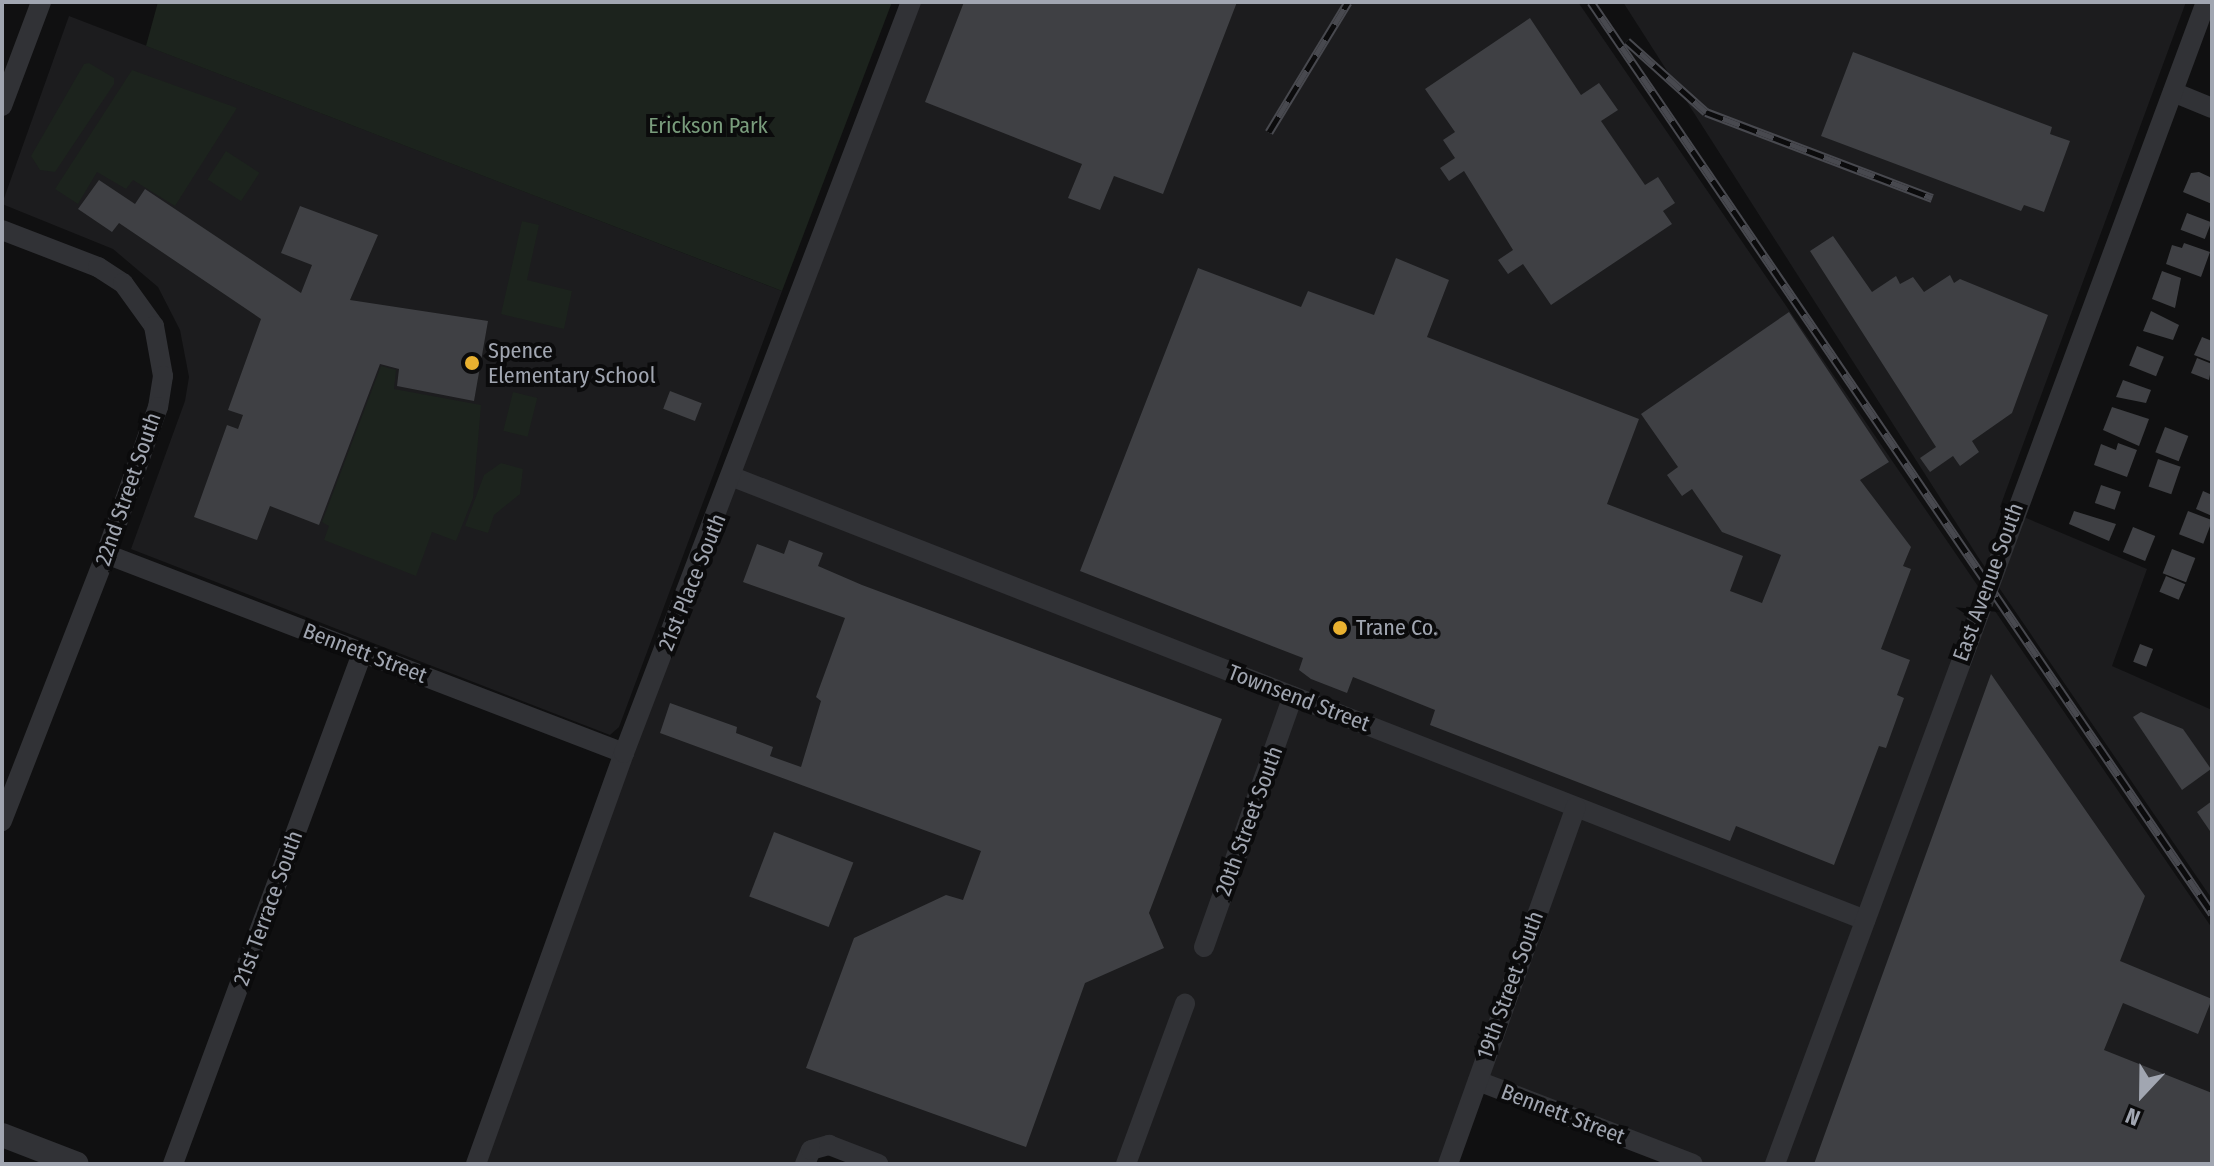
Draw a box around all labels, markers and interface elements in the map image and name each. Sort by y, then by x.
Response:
park label: Erickson Park [648,113,768,139]
place label: Spence Elementary School [488,337,655,388]
marker: Spence Elementary School [463,354,481,372]
street label: 22nd Street South [89,409,167,569]
street label: East Avenue South [1947,499,2029,665]
street label: 21st Place South [653,510,731,654]
place label: Trane Co. [1356,615,1438,641]
street label: Bennett Street [299,617,431,689]
marker: Trane Co. [1331,619,1349,637]
street label: Townsend Street [1224,659,1374,737]
street label: 20th Street South [1210,743,1288,899]
street label: 21st Terrace South [228,827,308,989]
street label: 19th Street South [1471,908,1549,1062]
north arrow [2102,1054,2182,1134]
street label: Bennett Street [1497,1078,1629,1150]
text: N [2122,1102,2144,1132]

